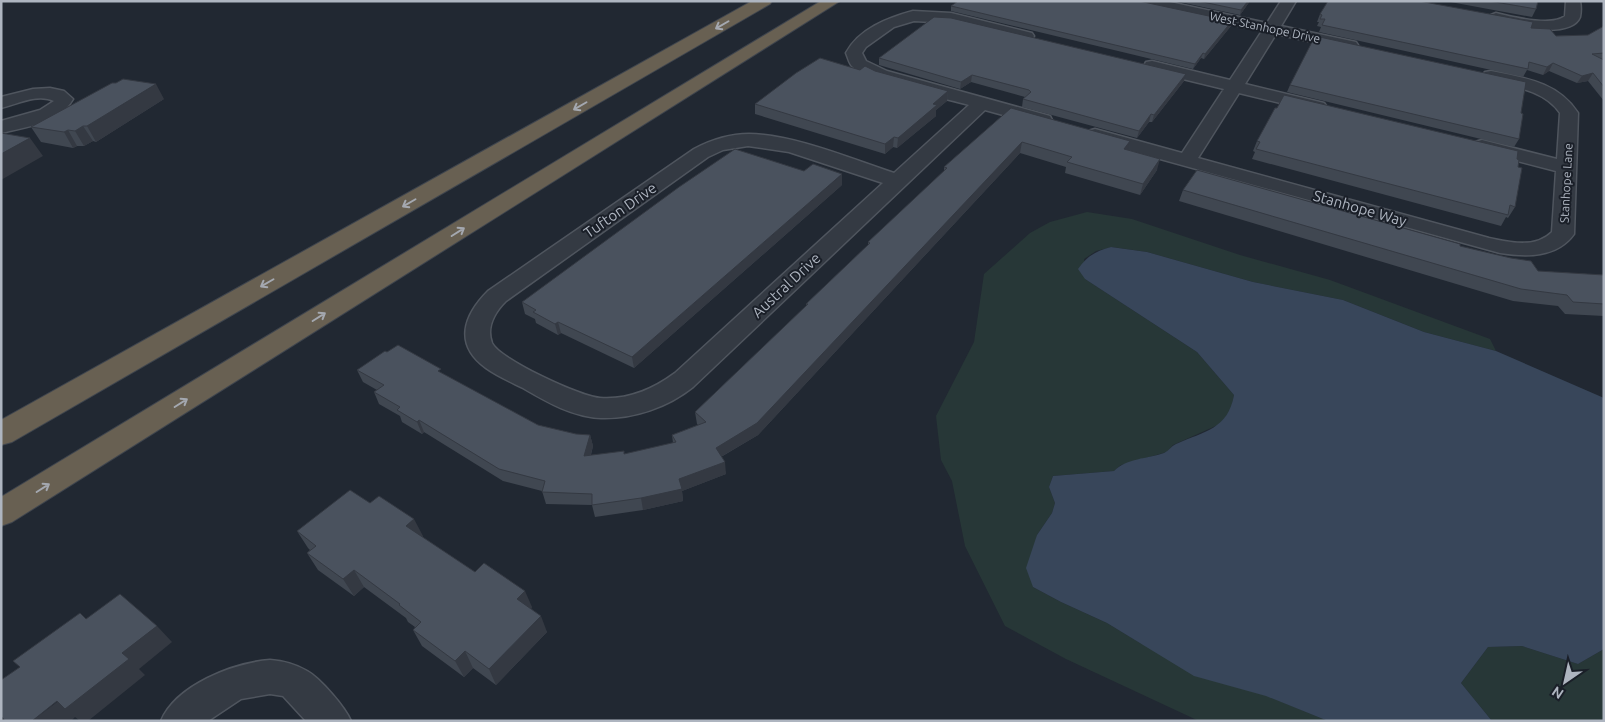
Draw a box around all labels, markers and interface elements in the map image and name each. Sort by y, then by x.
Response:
street label: West Stanhope Drive [1208,9,1322,45]
one-way arrow [715,21,729,31]
one-way arrow [574,101,588,111]
street label: Stanhope Lane [1557,143,1575,223]
street label: Tufton Drive [581,179,659,241]
street label: Stanhope Way [1311,187,1409,229]
one-way arrow [401,198,416,208]
one-way arrow [450,227,464,237]
street label: Austral Drive [748,249,824,321]
one-way arrow [261,279,275,289]
one-way arrow [312,312,326,322]
one-way arrow [174,397,188,407]
one-way arrow [35,482,49,492]
north arrow [1540,657,1590,707]
text: N [1549,683,1567,702]

